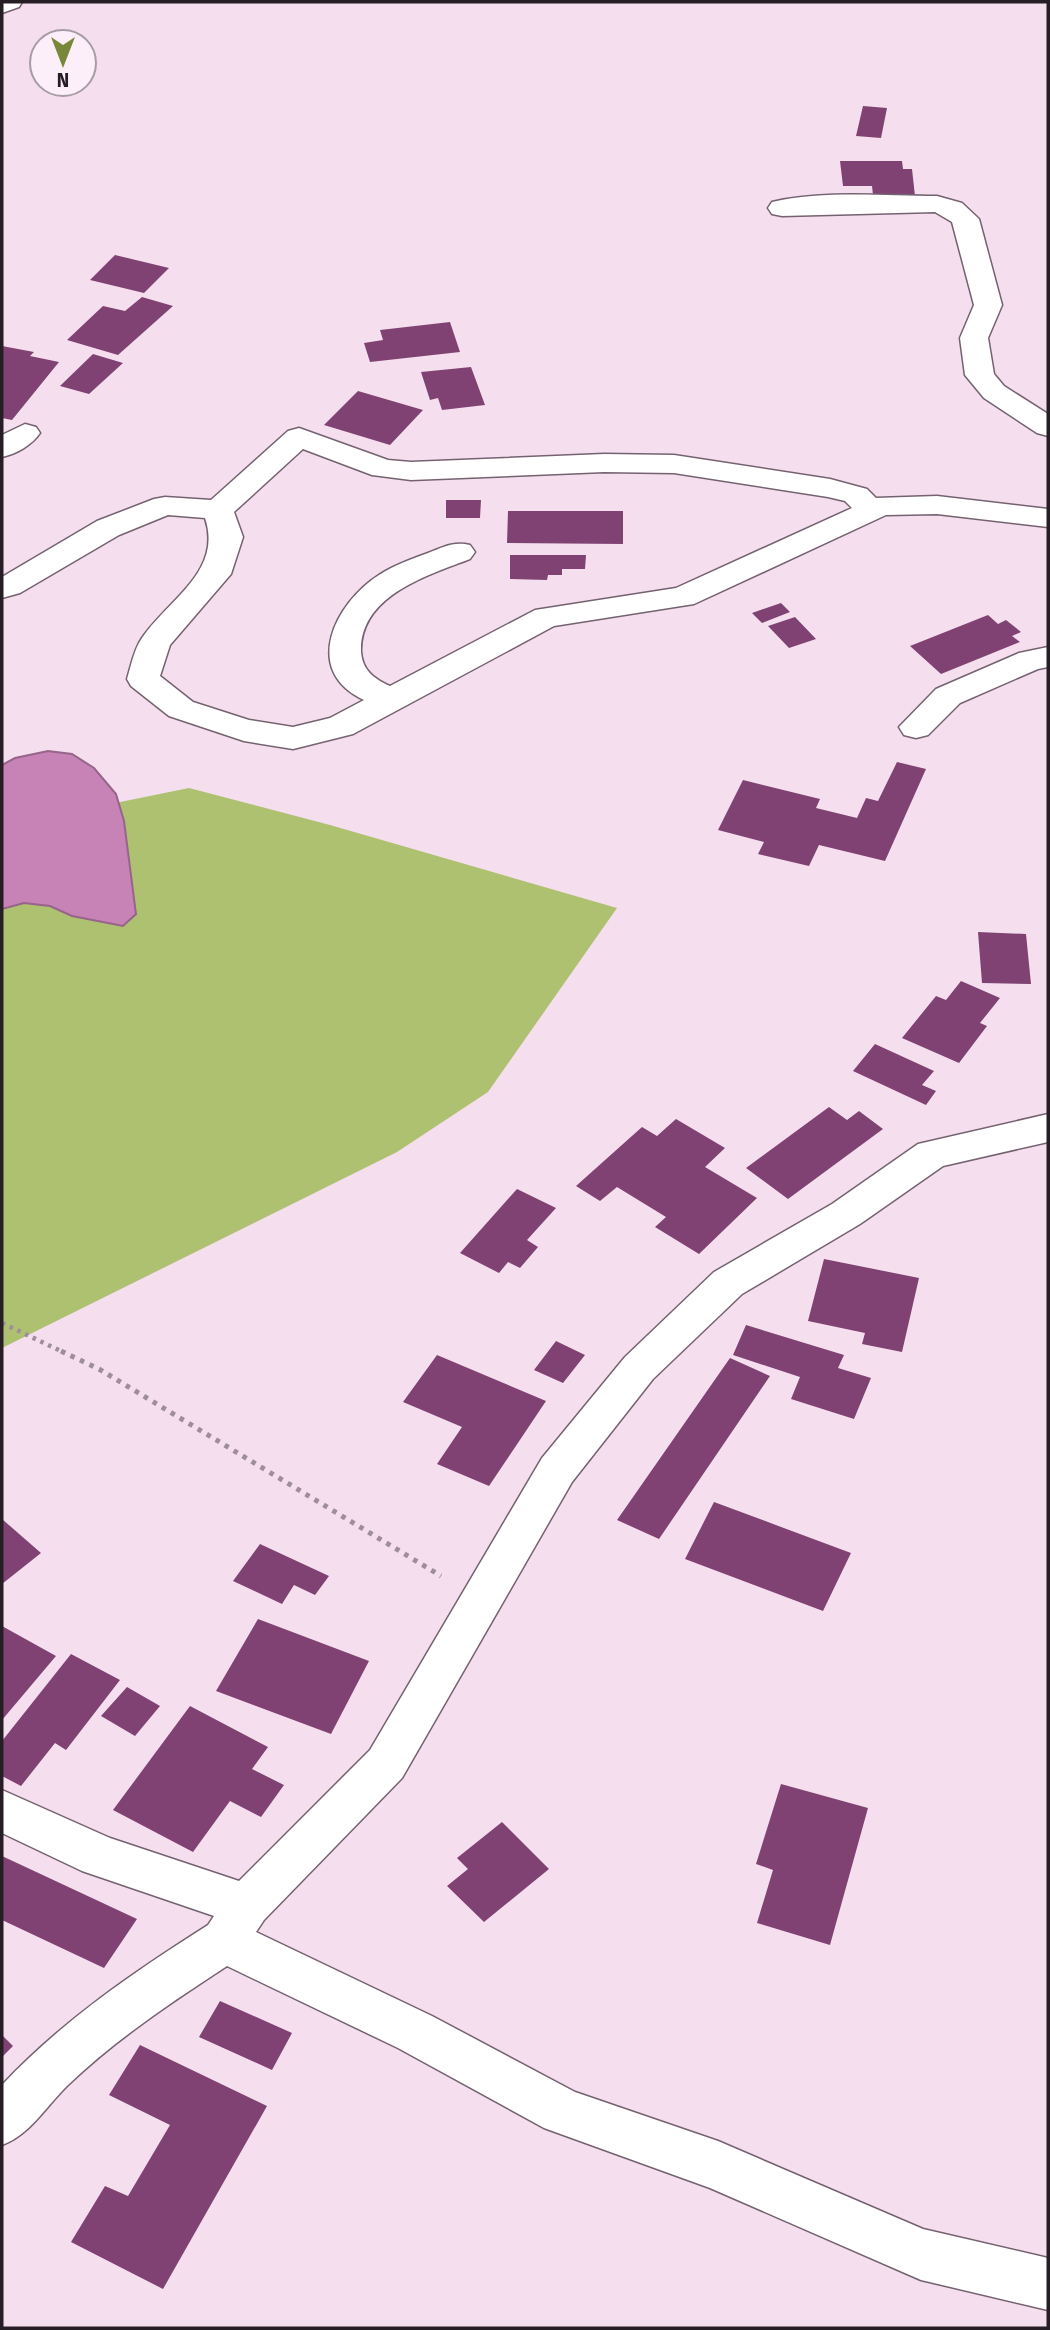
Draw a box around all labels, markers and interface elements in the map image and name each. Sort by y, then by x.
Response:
north arrow [28,28,98,98]
text: N [57,68,69,91]

